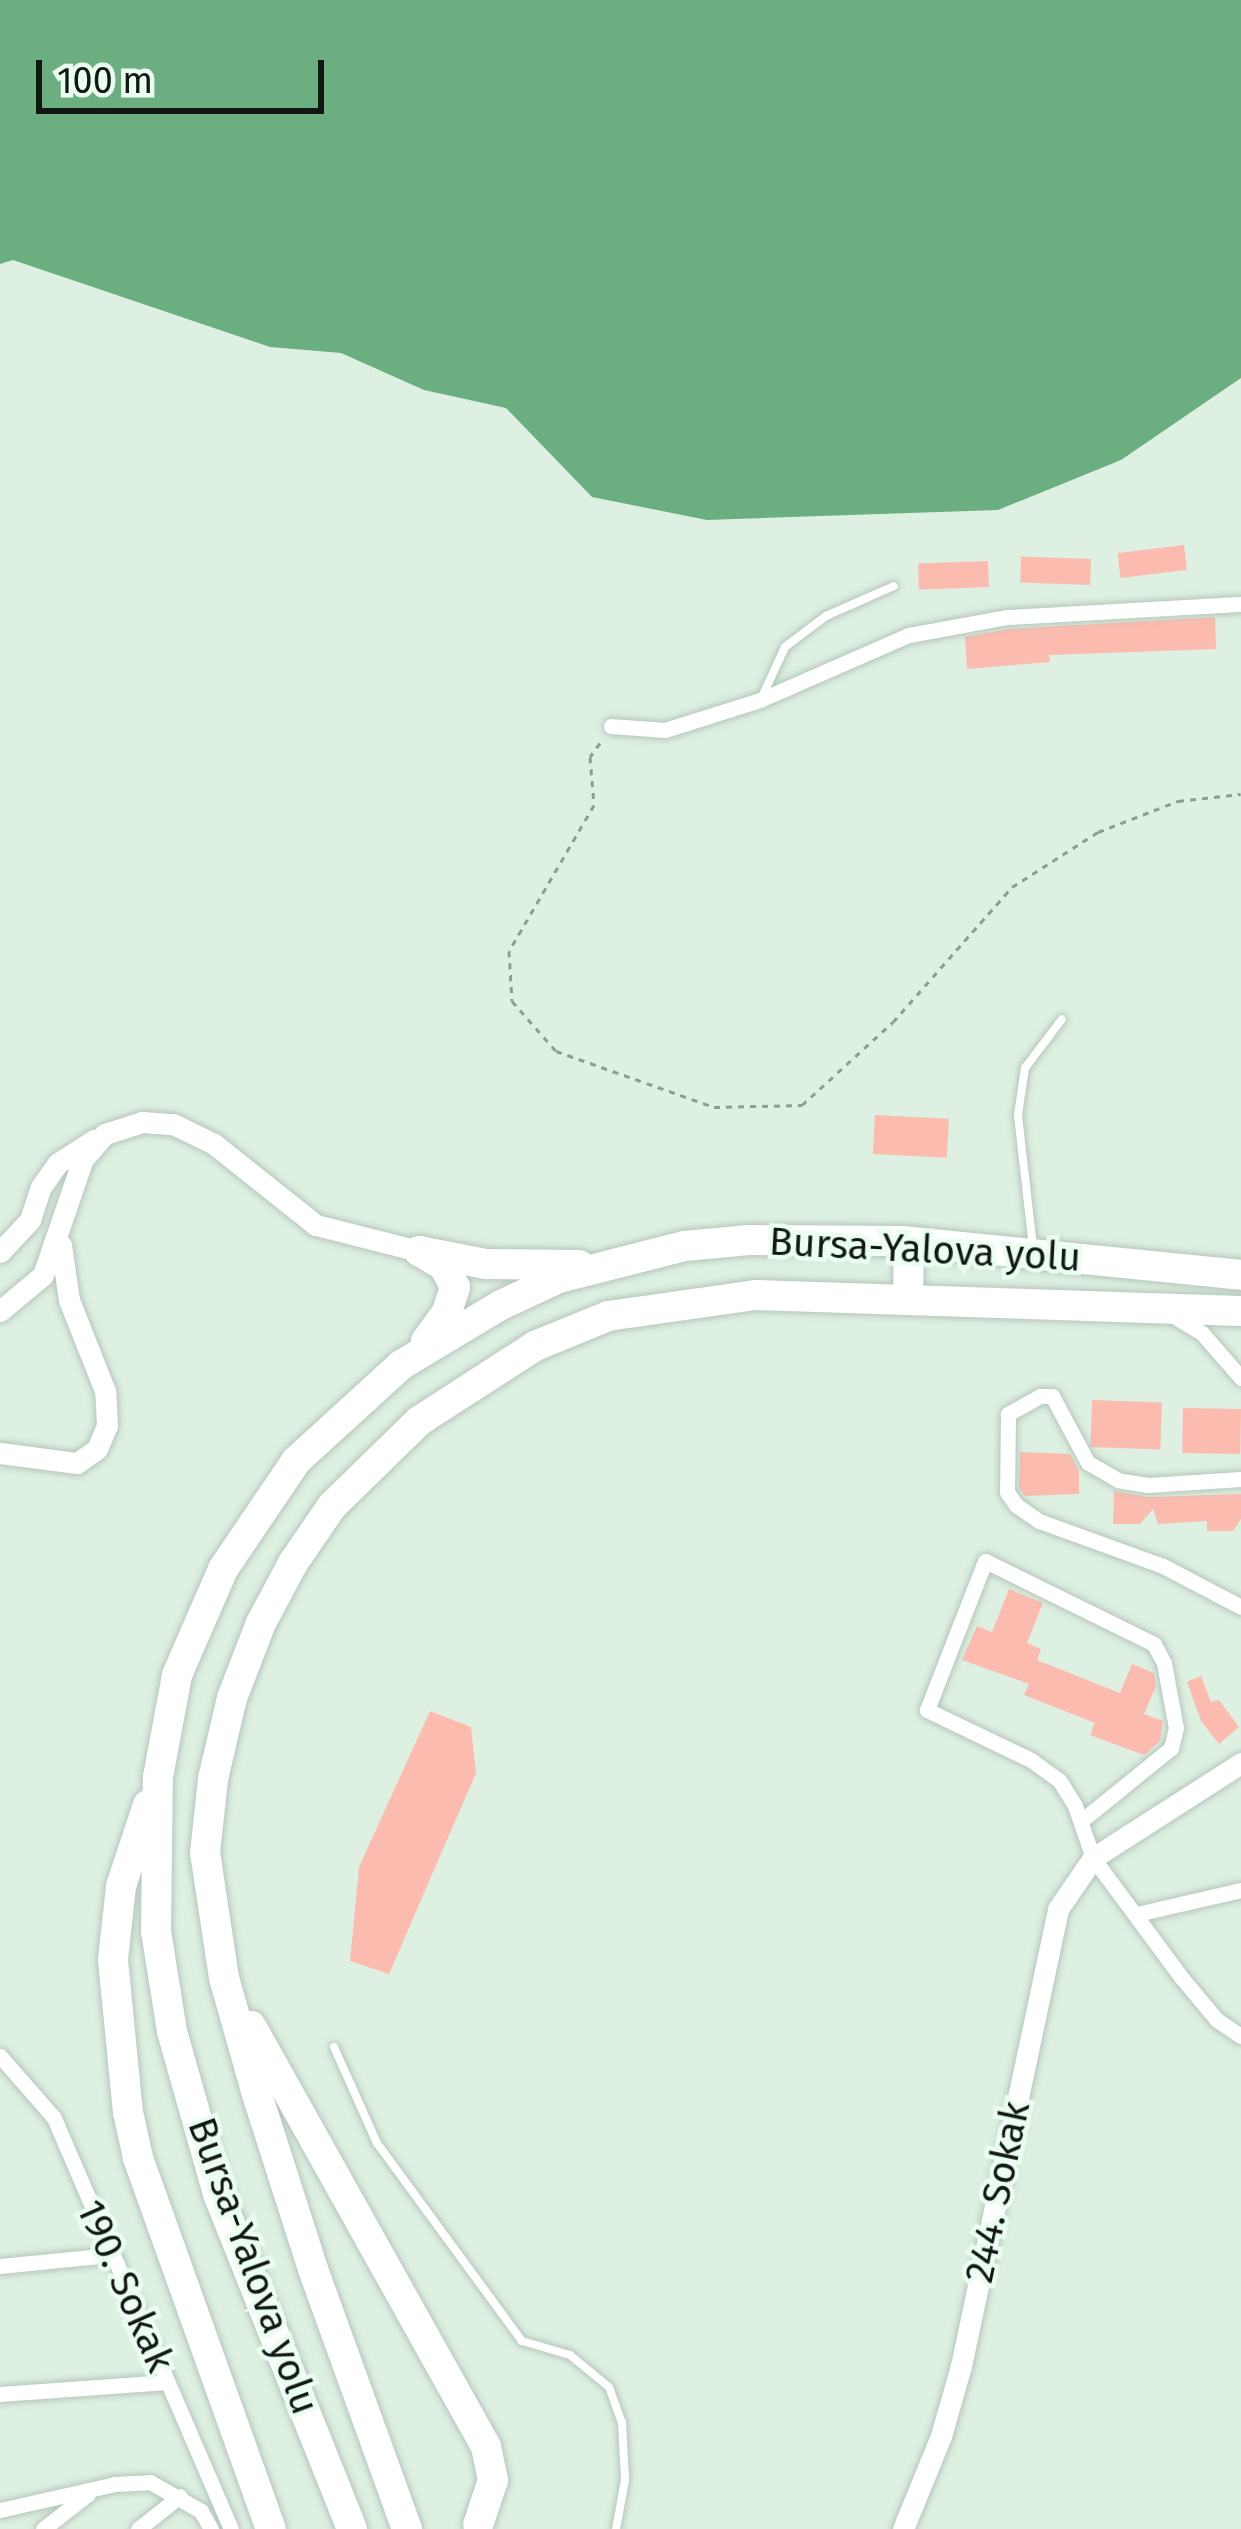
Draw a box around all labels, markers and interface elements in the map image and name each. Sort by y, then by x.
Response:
scale bar [42,36,330,110]
text: 100 m [57,59,153,103]
street label: Bursa-Yalova yolu [768,1218,1082,1282]
street label: 244. Sokak [956,2097,1040,2287]
street label: Bursa-Yalova yolu [178,2111,328,2421]
street label: 190. Sokak [66,2193,184,2379]

